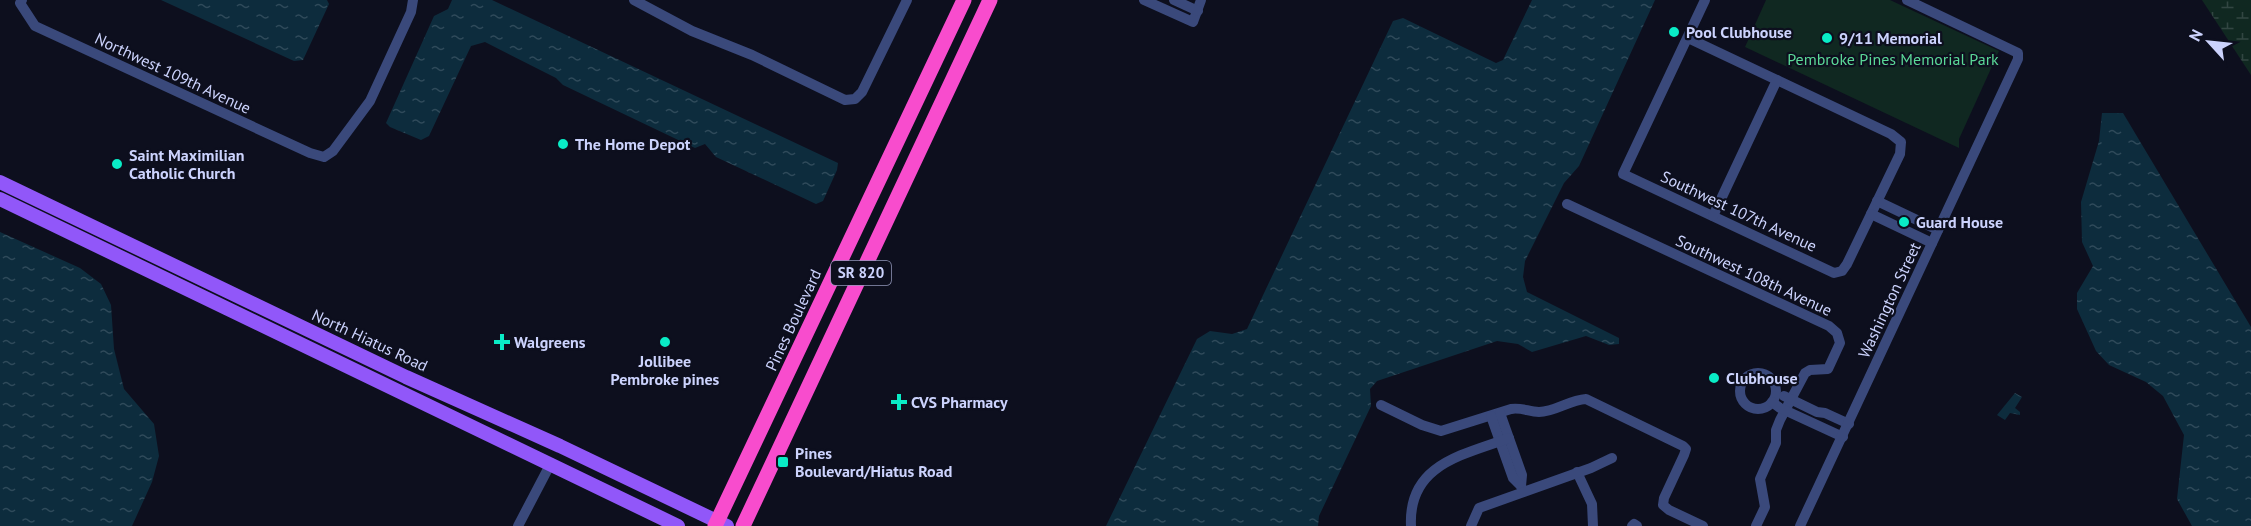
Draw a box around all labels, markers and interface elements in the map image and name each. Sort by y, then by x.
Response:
north arrow [2179,12,2239,72]
place label: Pool Clubhouse [1686,22,1792,42]
marker: Pool Clubhouse [1667,25,1681,39]
text: N [2184,26,2207,44]
street label: Northwest 109th Avenue [92,28,254,118]
place label: 9/11 Memorial [1839,28,1942,48]
marker: 9/11 Memorial [1820,31,1834,45]
park label: Pembroke Pines Memorial Park [1787,49,1999,69]
place label: The Home Depot [575,134,691,154]
marker: The Home Depot [556,137,570,151]
place label: Saint Maximilian Catholic Church [129,145,244,183]
marker: Saint Maximilian Catholic Church [110,157,124,171]
street label: Southwest 107th Avenue [1658,166,1820,256]
place label: Guard House [1916,212,2003,232]
marker: Guard House [1897,215,1911,229]
street label: Southwest 108th Avenue [1673,230,1835,320]
street label: Washington Street [1853,238,1925,361]
road number: SR 820 [831,261,891,285]
street label: Pines Boulevard [761,266,825,374]
street label: North Hiatus Road [309,304,431,376]
place label: Walgreens [514,332,586,352]
marker: Walgreens [495,335,509,349]
marker: Jollibee Pembroke pines [658,335,672,349]
place label: Jollibee Pembroke pines [611,351,720,389]
place label: Clubhouse [1726,368,1798,388]
marker: Clubhouse [1707,371,1721,385]
place label: CVS Pharmacy [911,392,1008,412]
marker: CVS Pharmacy [892,395,906,409]
place label: Pines Boulevard/Hiatus Road [795,443,952,481]
marker: Pines Boulevard/Hiatus Road [776,455,790,469]

